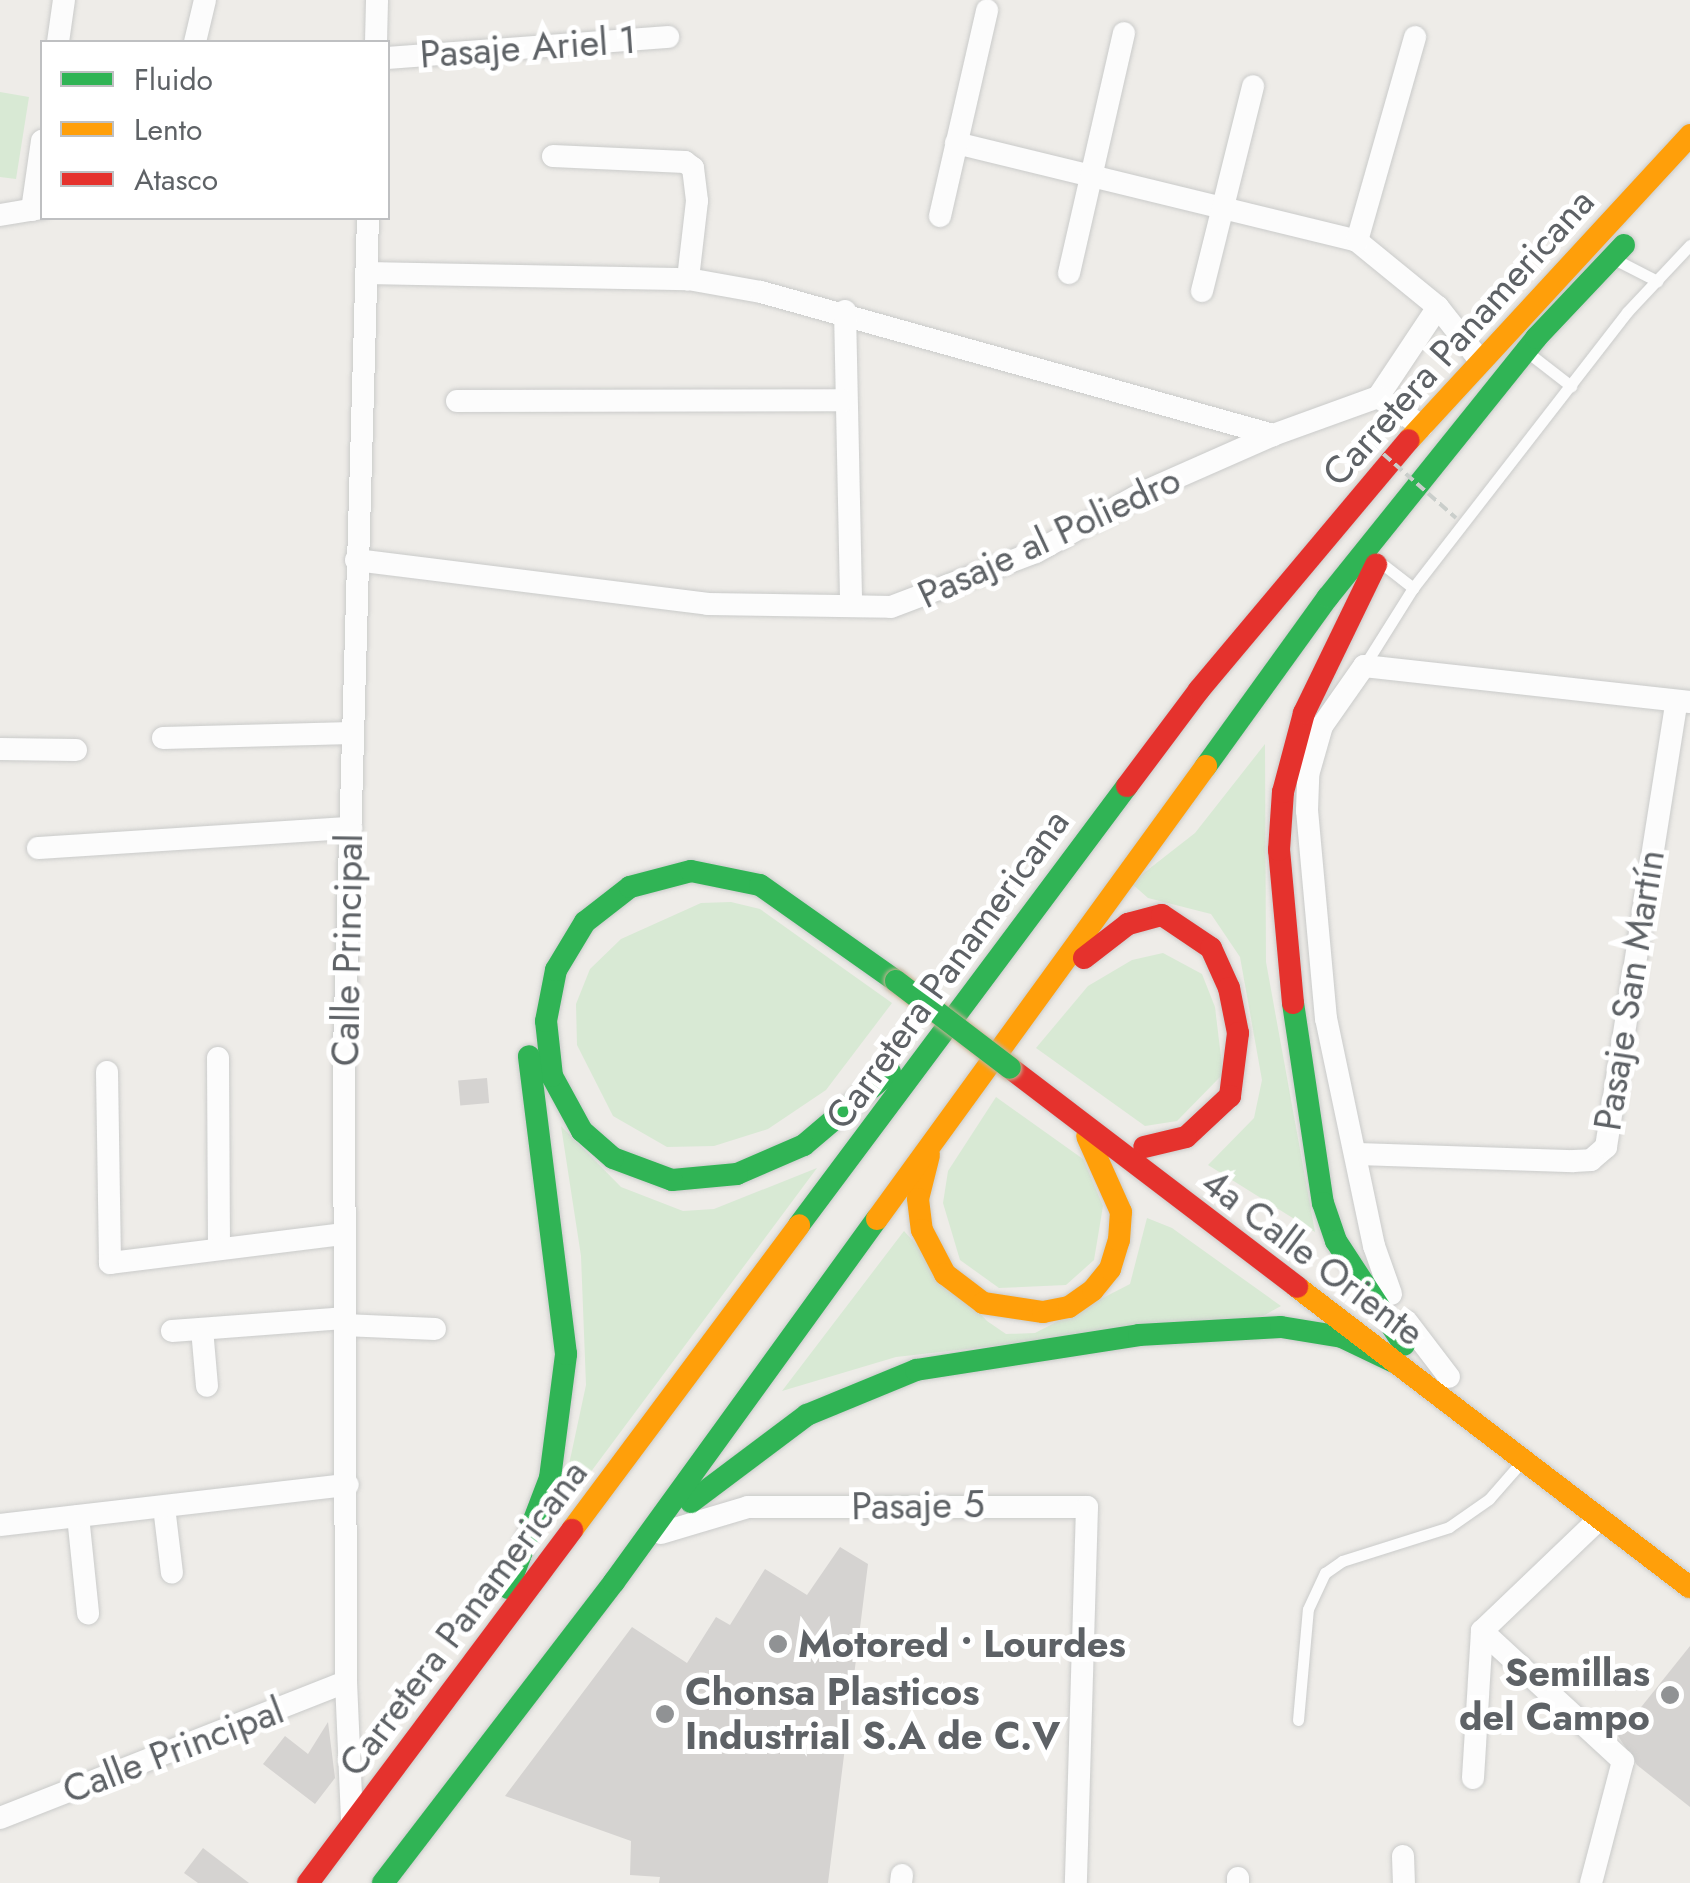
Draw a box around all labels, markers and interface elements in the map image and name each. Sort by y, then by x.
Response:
street label: Pasaje Ariel 1 [418,17,638,77]
legend [40,40,390,220]
text: Fluido [134,58,213,101]
text: Lento [134,108,202,151]
text: Atasco [134,158,218,201]
street label: Carretera Panamericana [1313,179,1603,495]
street label: Pasaje al Poliedro [911,456,1187,618]
street label: Carretera Panamericana [816,800,1078,1138]
street label: Calle Principal [322,833,372,1067]
street label: Pasaje San Martín [1584,846,1674,1134]
street label: 4a Calle Oriente [1193,1159,1433,1355]
street label: Carretera Panamericana [329,1451,597,1785]
street label: Pasaje 5 [851,1481,985,1529]
place label: Motored • Lourdes [798,1621,1126,1667]
marker: Motored • Lourdes [767,1633,789,1655]
place label: Semillas del Campo [1459,1650,1650,1740]
place label: Chonsa Plasticos Industrial S.A de C.V [685,1669,1060,1758]
marker: Semillas del Campo [1659,1684,1681,1706]
street label: Calle Principal [56,1687,290,1813]
marker: Chonsa Plasticos Industrial S.A de C.V [654,1703,676,1725]

